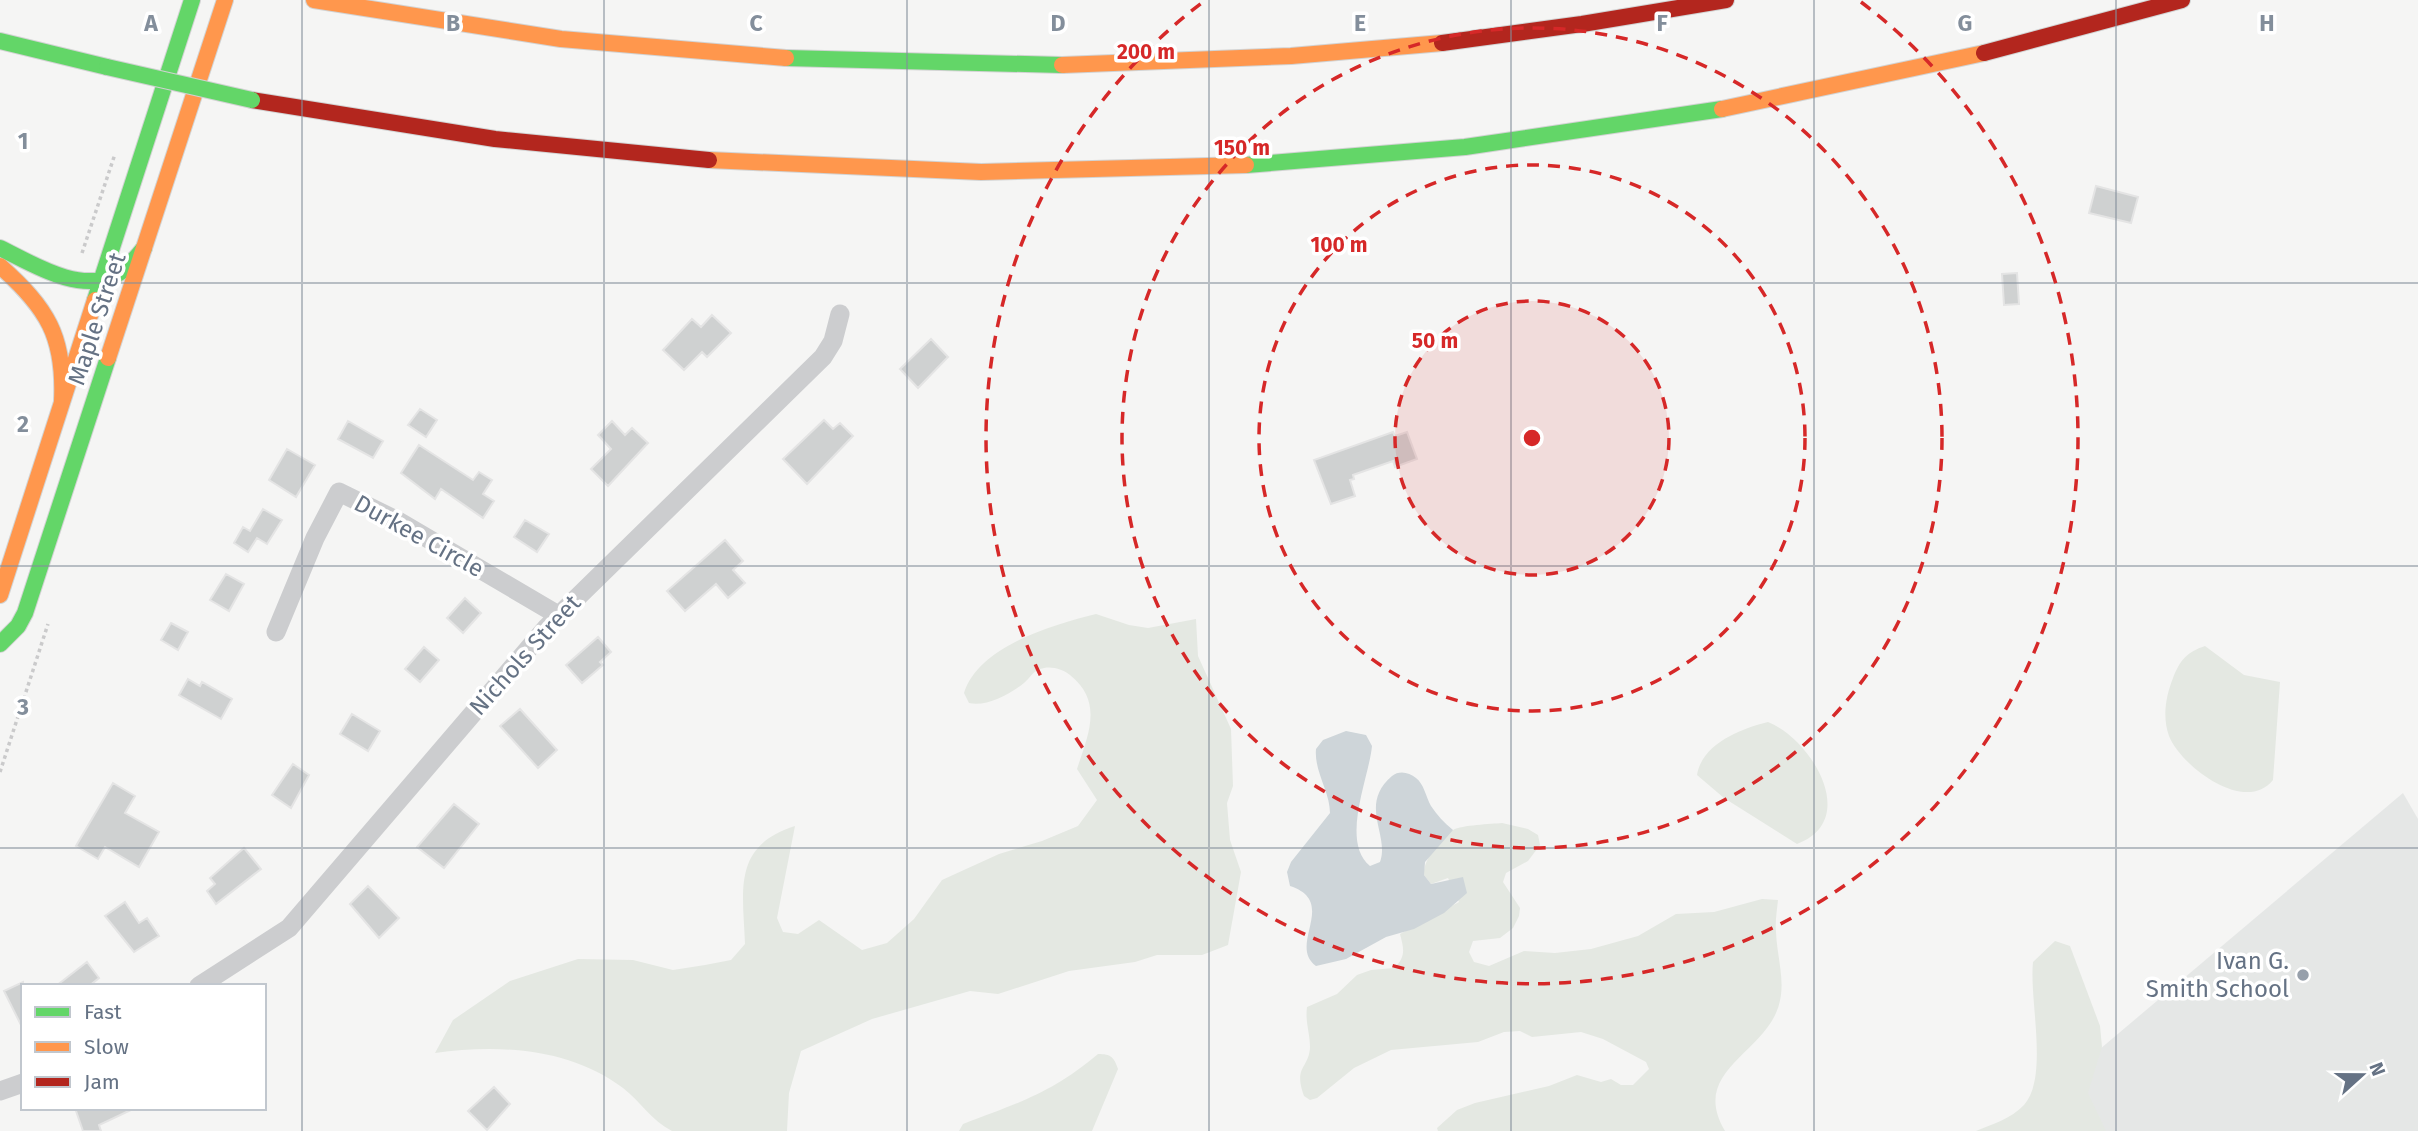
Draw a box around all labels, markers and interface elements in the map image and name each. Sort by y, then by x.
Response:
text: A [143,9,158,37]
text: B [446,9,460,37]
text: C [749,9,763,37]
text: D [1051,9,1066,37]
text: E [1354,9,1366,37]
text: F [1656,9,1668,37]
text: G [1958,9,1972,37]
text: H [2259,9,2275,37]
text: 200 m [1117,39,1175,65]
text: 1 [18,127,28,155]
text: 150 m [1214,135,1270,161]
text: 100 m [1310,232,1368,258]
street label: Maple Street [62,249,132,389]
text: 50 m [1412,328,1458,354]
text: 2 [17,410,29,438]
centre of rings [1520,426,1544,450]
street label: Durkee Circle [349,489,489,583]
street label: Nichols Street [464,589,587,721]
text: 3 [16,693,29,721]
place label: Ivan G. Smith School [2146,947,2289,1003]
marker: Ivan G. Smith School [2295,967,2311,983]
legend [21,984,266,1110]
text: Fast [84,999,122,1025]
text: Slow [84,1034,129,1060]
north arrow [2327,1040,2397,1110]
text: N [2364,1059,2390,1079]
text: Jam [84,1069,120,1095]

